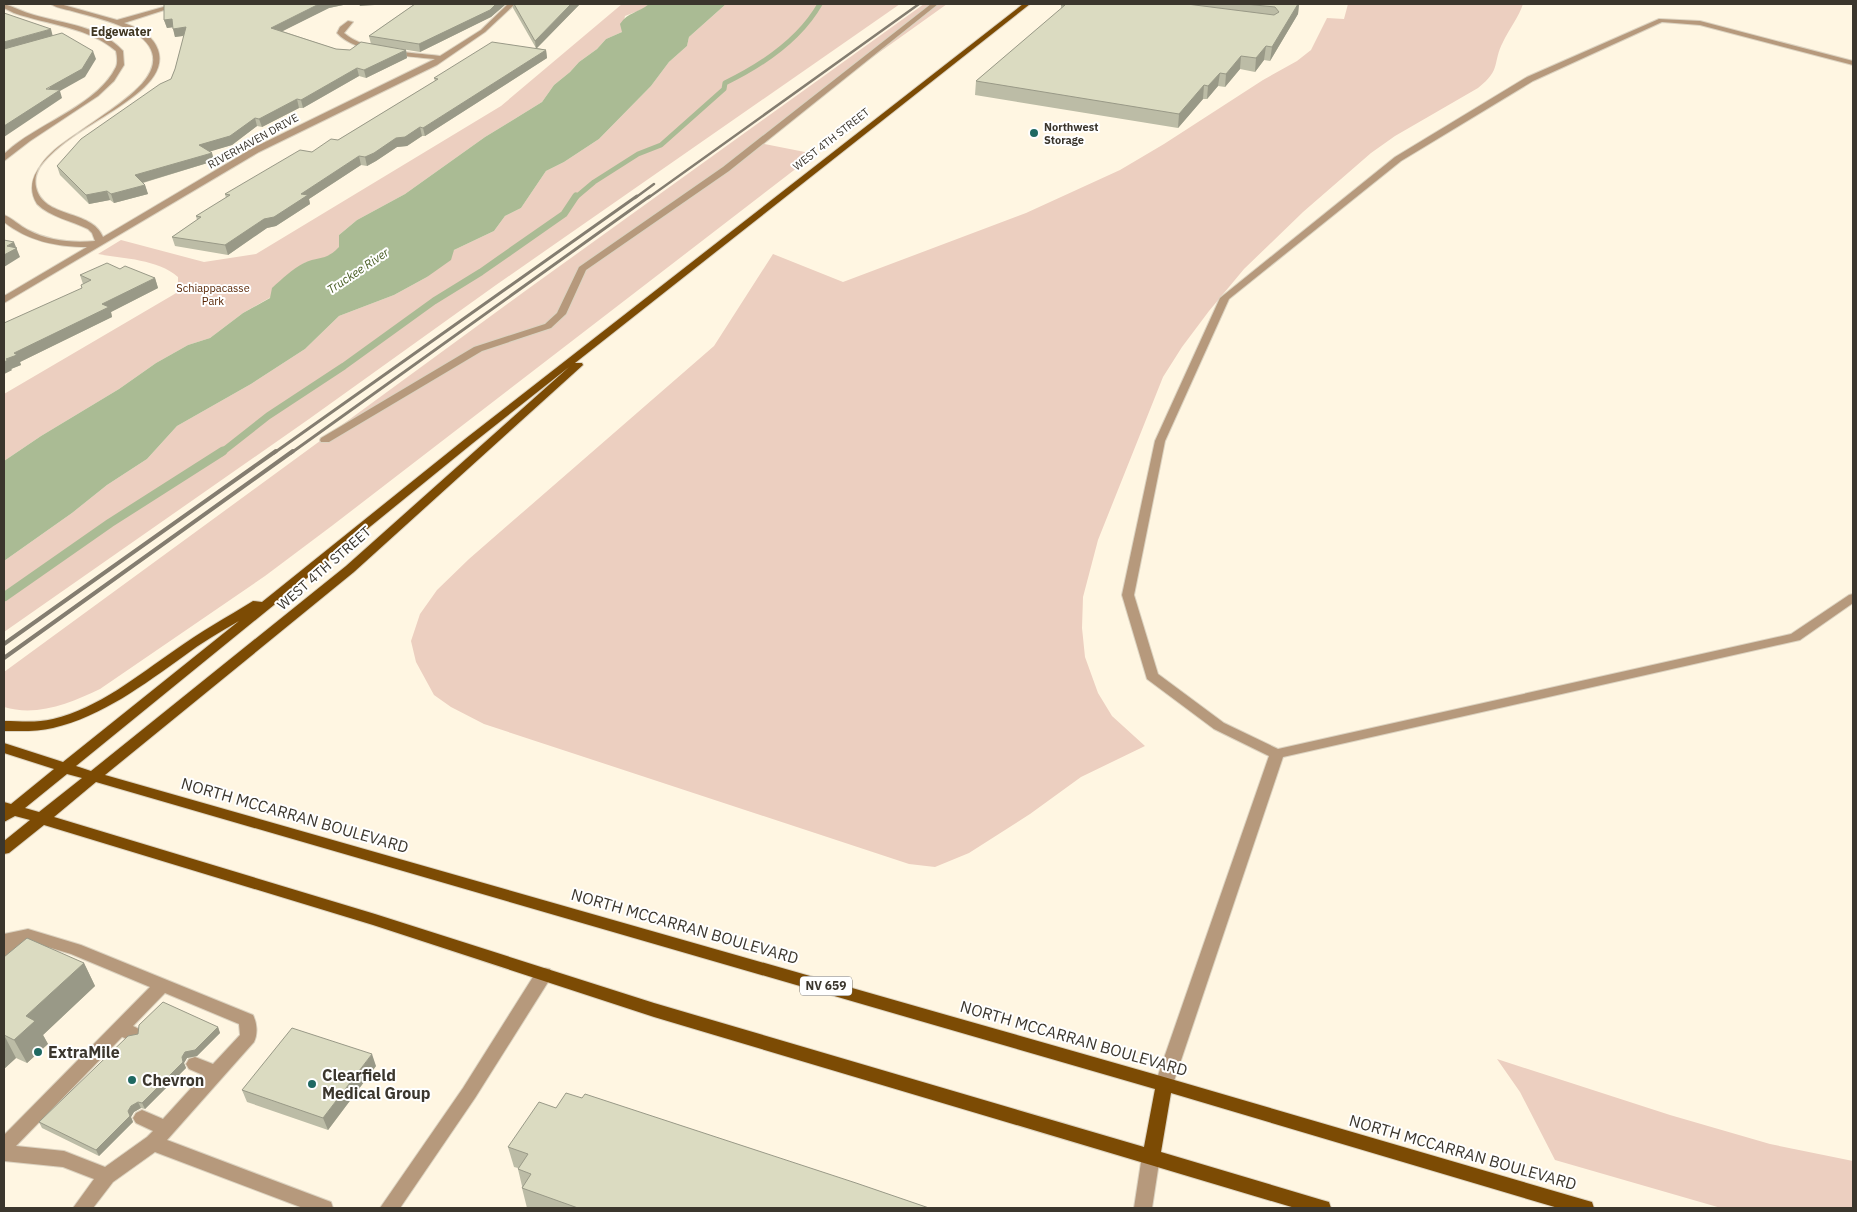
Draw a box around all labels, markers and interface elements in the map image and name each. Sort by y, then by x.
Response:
district label: Edgewater [91,24,151,39]
street label: WEST 4TH STREET [790,104,873,173]
street label: RIVERHAVEN DRIVE [205,110,301,172]
place label: Northwest Storage [1044,120,1098,147]
marker: Northwest Storage [1028,127,1040,139]
water label: Truckee River [324,244,392,297]
park label: Schiappacasse Park [176,281,250,308]
street label: WEST 4TH STREET [273,522,375,614]
street label: NORTH MCCARRAN BOULEVARD [179,773,411,857]
street label: NORTH MCCARRAN BOULEVARD [569,884,801,968]
road number: NV 659 [800,976,852,996]
street label: NORTH MCCARRAN BOULEVARD [958,996,1190,1080]
place label: ExtraMile [48,1042,120,1062]
marker: ExtraMile [32,1046,44,1058]
place label: Clearfield Medical Group [322,1065,431,1103]
place label: Chevron [142,1070,204,1090]
marker: Chevron [126,1074,138,1086]
marker: Clearfield Medical Group [306,1078,318,1090]
street label: NORTH MCCARRAN BOULEVARD [1347,1110,1579,1194]

